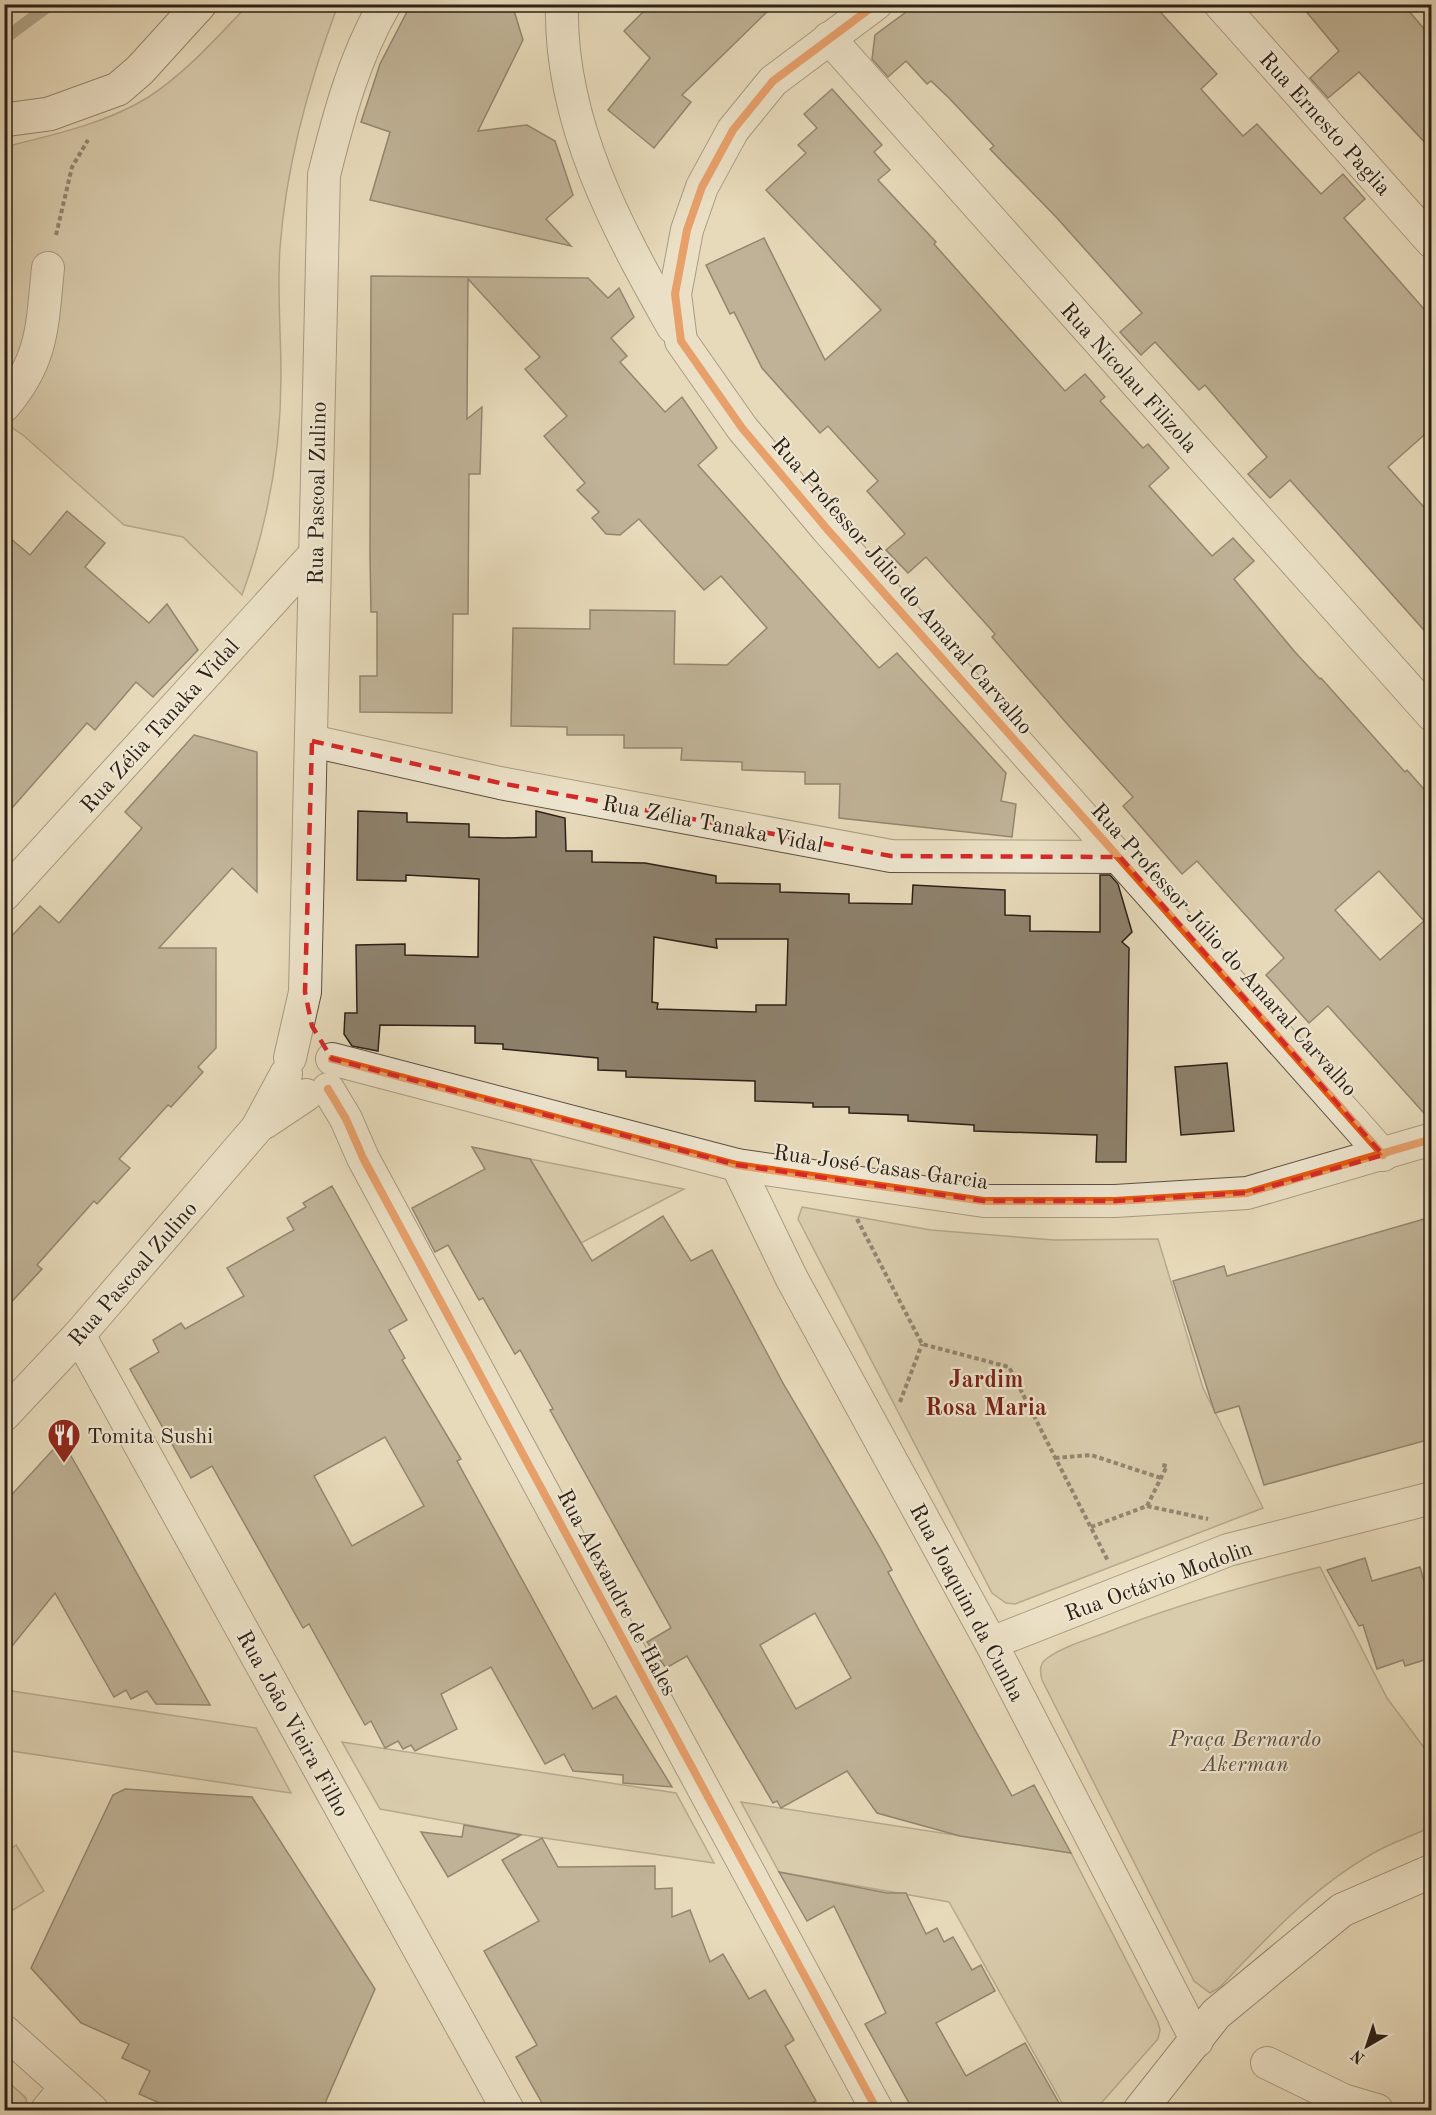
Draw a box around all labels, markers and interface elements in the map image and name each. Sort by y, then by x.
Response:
street label: Rua Ernesto Paglia [1255,48,1395,200]
street label: Rua Nicolau Filizola [1056,299,1201,457]
street label: Rua Pascoal Zulino [305,401,331,585]
street label: Rua Professor Júlio do Amaral Carvalho [767,434,1036,739]
street label: Rua Zélia Tanaka Vidal [77,635,244,817]
street label: Rua Zélia Tanaka Vidal [600,793,825,857]
street label: Rua Professor Júlio do Amaral Carvalho [1086,800,1361,1101]
street label: Rua José Casas Garcia [772,1142,990,1194]
street label: Rua Pascoal Zulino [65,1198,202,1351]
district label: Jardim Rosa Maria [925,1369,1047,1421]
restaurant icon: Tomita Sushi [46,1417,82,1464]
place label: Tomita Sushi [87,1426,213,1448]
street label: Rua Alexandre de Hales [553,1486,680,1700]
street label: Rua Joaquim da Cunha [905,1501,1028,1705]
street label: Rua Octávio Modolin [1062,1538,1255,1626]
street label: Rua João Vieira Filho [232,1627,353,1821]
park label: Praça Bernardo Akerman [1168,1729,1321,1776]
north arrow [1337,2016,1397,2076]
text: N [1348,2046,1369,2066]

